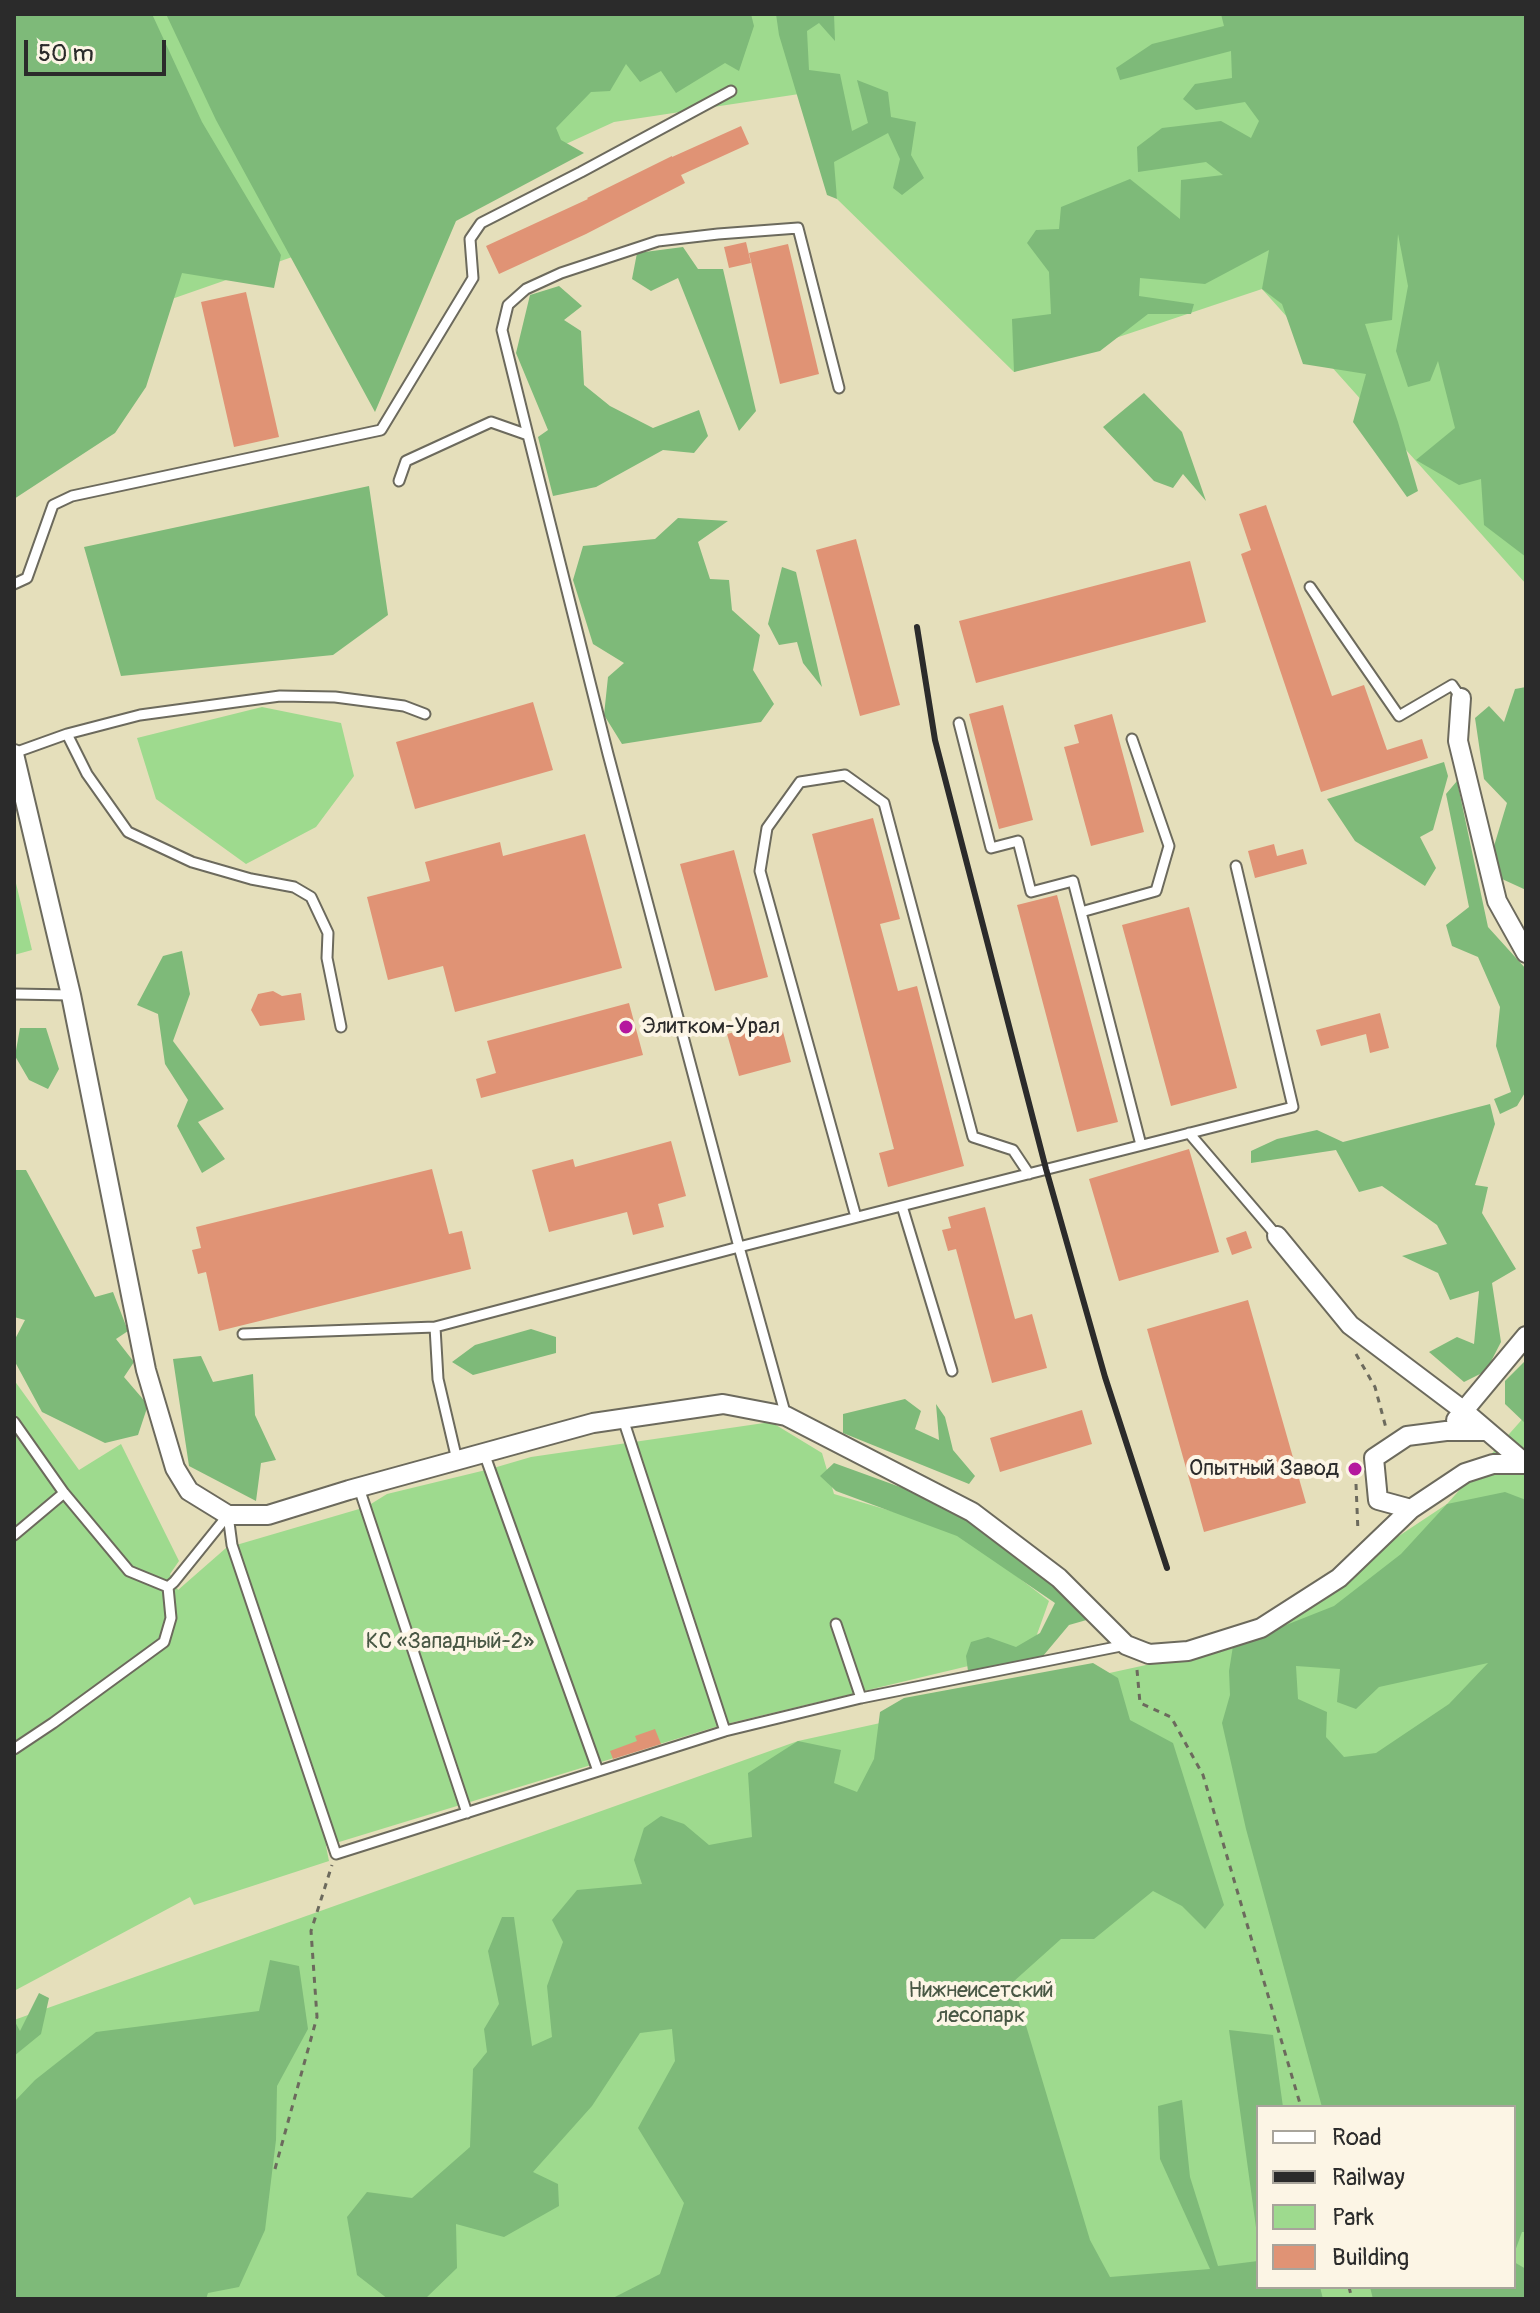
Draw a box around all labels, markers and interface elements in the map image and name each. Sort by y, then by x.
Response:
scale bar [28,24,170,74]
text: 50 m [38,39,94,68]
place label: Элитком-Урал [642,1014,780,1040]
marker: Элитком-Урал [617,1018,635,1036]
place label: Опытный Завод [1189,1456,1339,1482]
marker: Опытный Завод [1346,1460,1364,1478]
park label: КС «Западный-2» [366,1629,534,1655]
park label: Нижнеисетский лесопарк [908,1978,1054,2030]
legend [1256,2105,1516,2289]
text: Road [1332,2123,1382,2152]
text: Railway [1332,2163,1405,2192]
text: Park [1332,2203,1374,2232]
text: Building [1332,2243,1409,2272]

